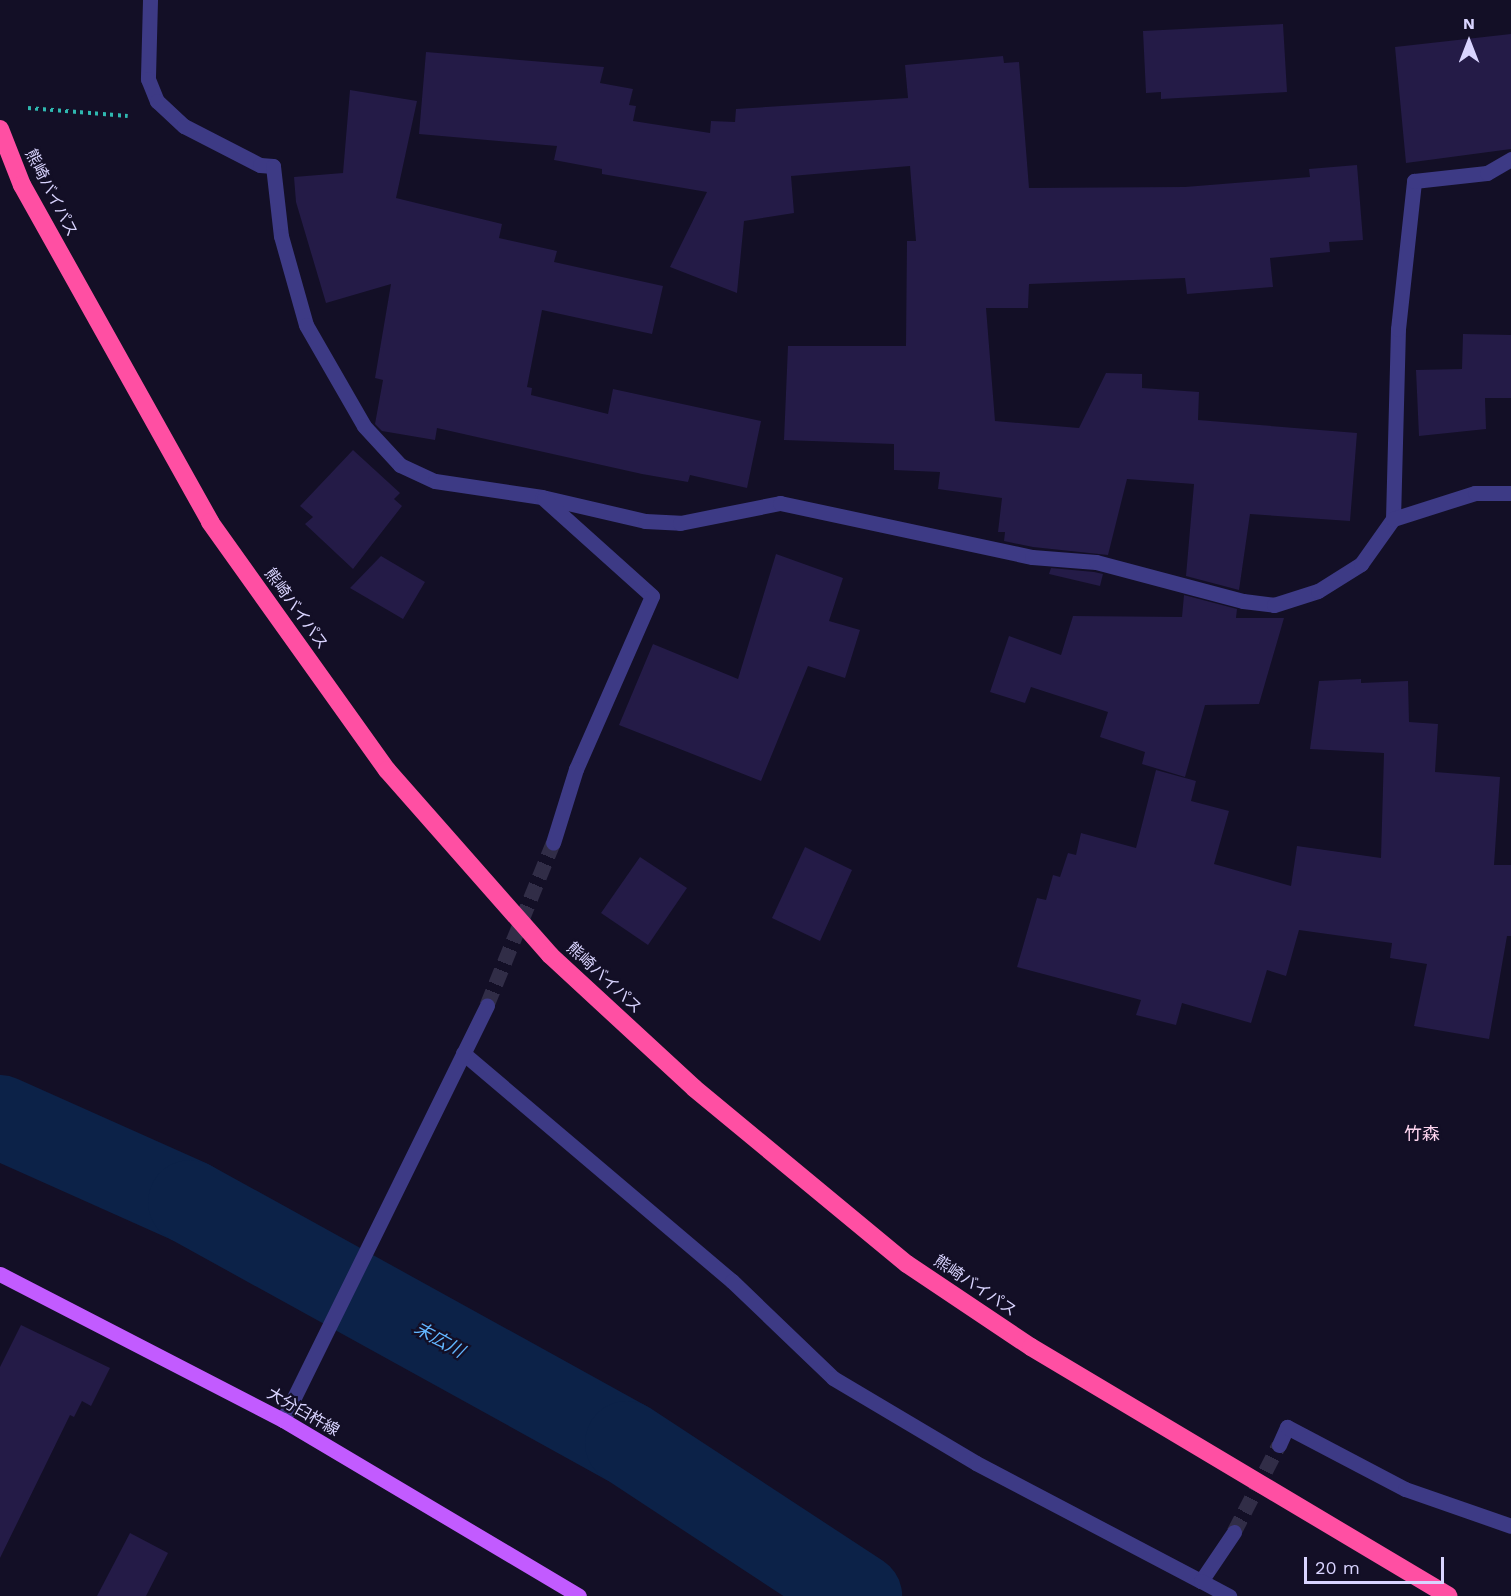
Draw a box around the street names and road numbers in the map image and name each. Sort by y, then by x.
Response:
street label: 熊崎バイパス [21,146,81,240]
street label: 熊崎バイパス [260,565,332,653]
street label: 熊崎バイパス [562,938,646,1018]
street label: 熊崎バイパス [930,1251,1020,1321]
street label: 大分臼杵線 [264,1384,342,1440]

